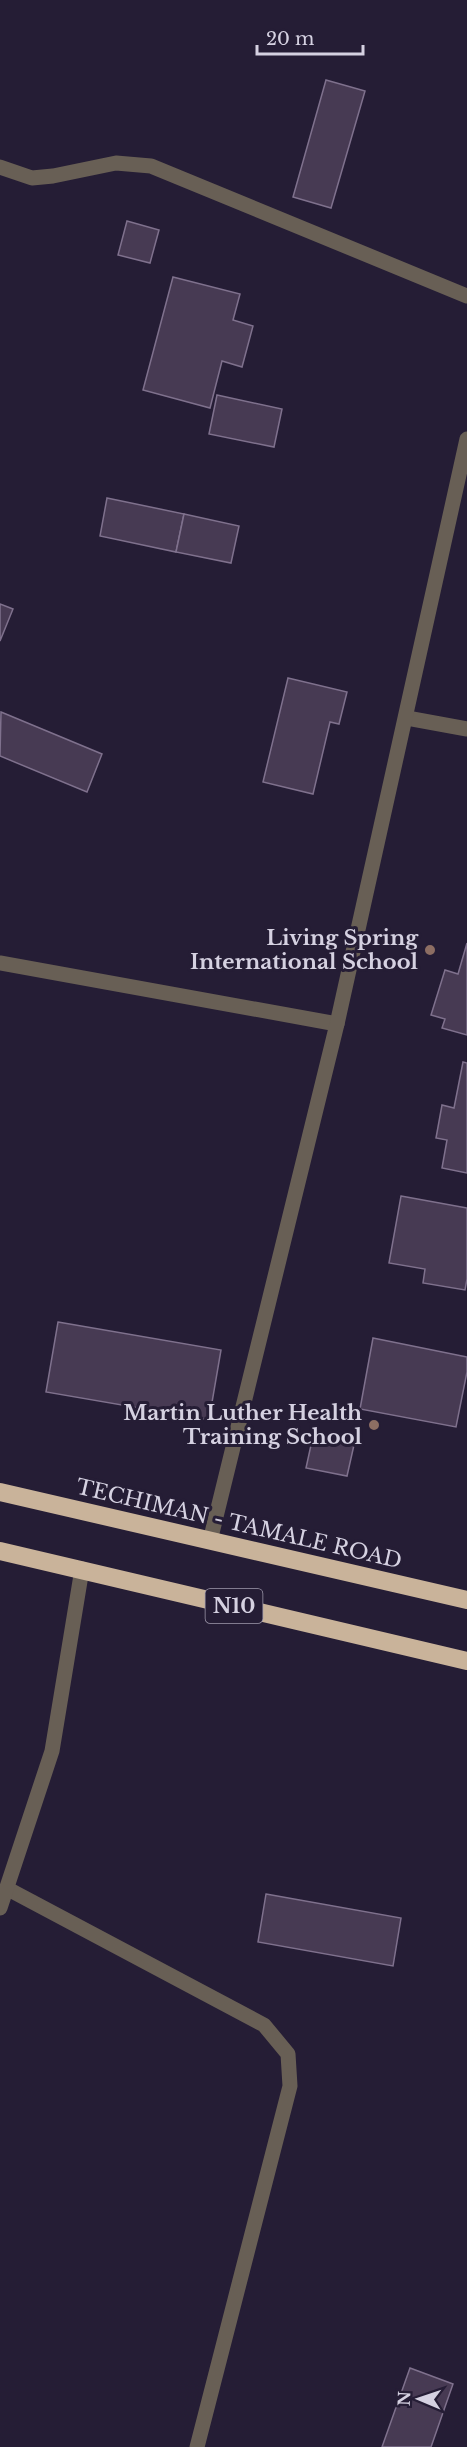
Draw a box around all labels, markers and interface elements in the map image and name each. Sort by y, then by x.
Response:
scale bar [257,18,364,56]
text: 20 m [266,28,314,50]
place label: Living Spring International School [190,925,419,975]
marker: Living Spring International School [423,943,437,957]
place label: Martin Luther Health Training School [123,1400,363,1450]
marker: Martin Luther Health Training School [367,1418,381,1432]
street label: TECHIMAN - TAMALE ROAD [74,1474,404,1574]
road number: N10 [206,1589,262,1623]
north arrow [389,2369,449,2429]
text: N [394,2391,414,2406]

